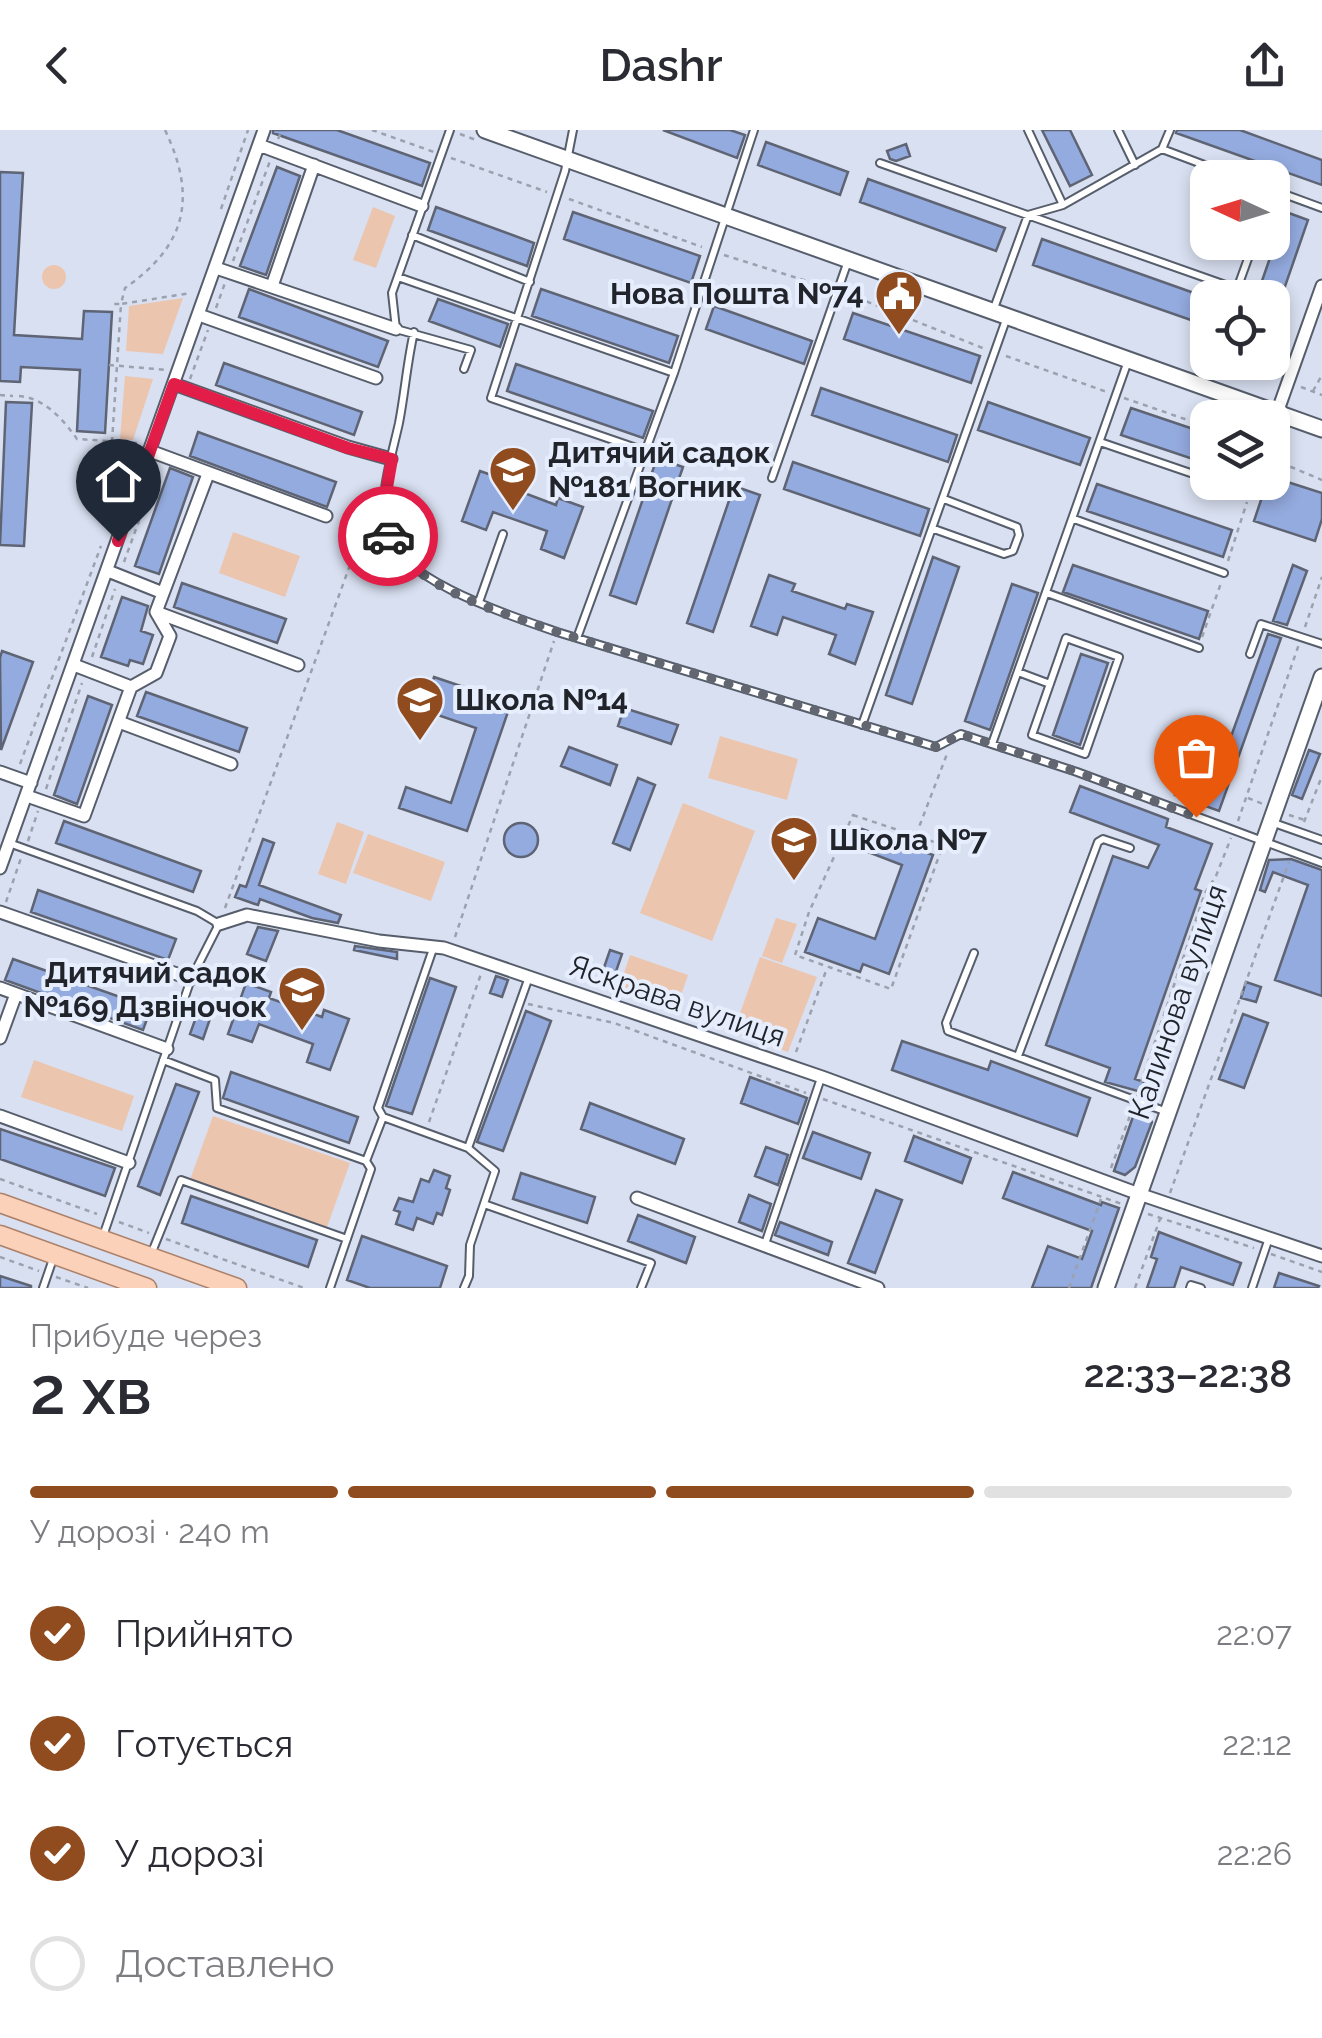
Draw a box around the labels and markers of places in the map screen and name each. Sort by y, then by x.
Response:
public building icon: Нова Пошта №74 [873,268,925,336]
place label: Нова Пошта №74 [610,276,864,311]
place label: Дитячий садок №181 Вогник [548,435,771,504]
pin [76,439,161,542]
school or university icon: Дитячий садок №181 Вогник [487,444,539,512]
school or university icon: Школа №14 [394,674,446,742]
place label: Школа №14 [455,682,628,717]
pin [1154,715,1239,818]
school or university icon: Школа №7 [768,814,820,882]
place label: Школа №7 [829,822,987,857]
place label: Дитячий садок №169 Дзвіночок [23,955,267,1024]
school or university icon: Дитячий садок №169 Дзвіночок [276,964,328,1032]

